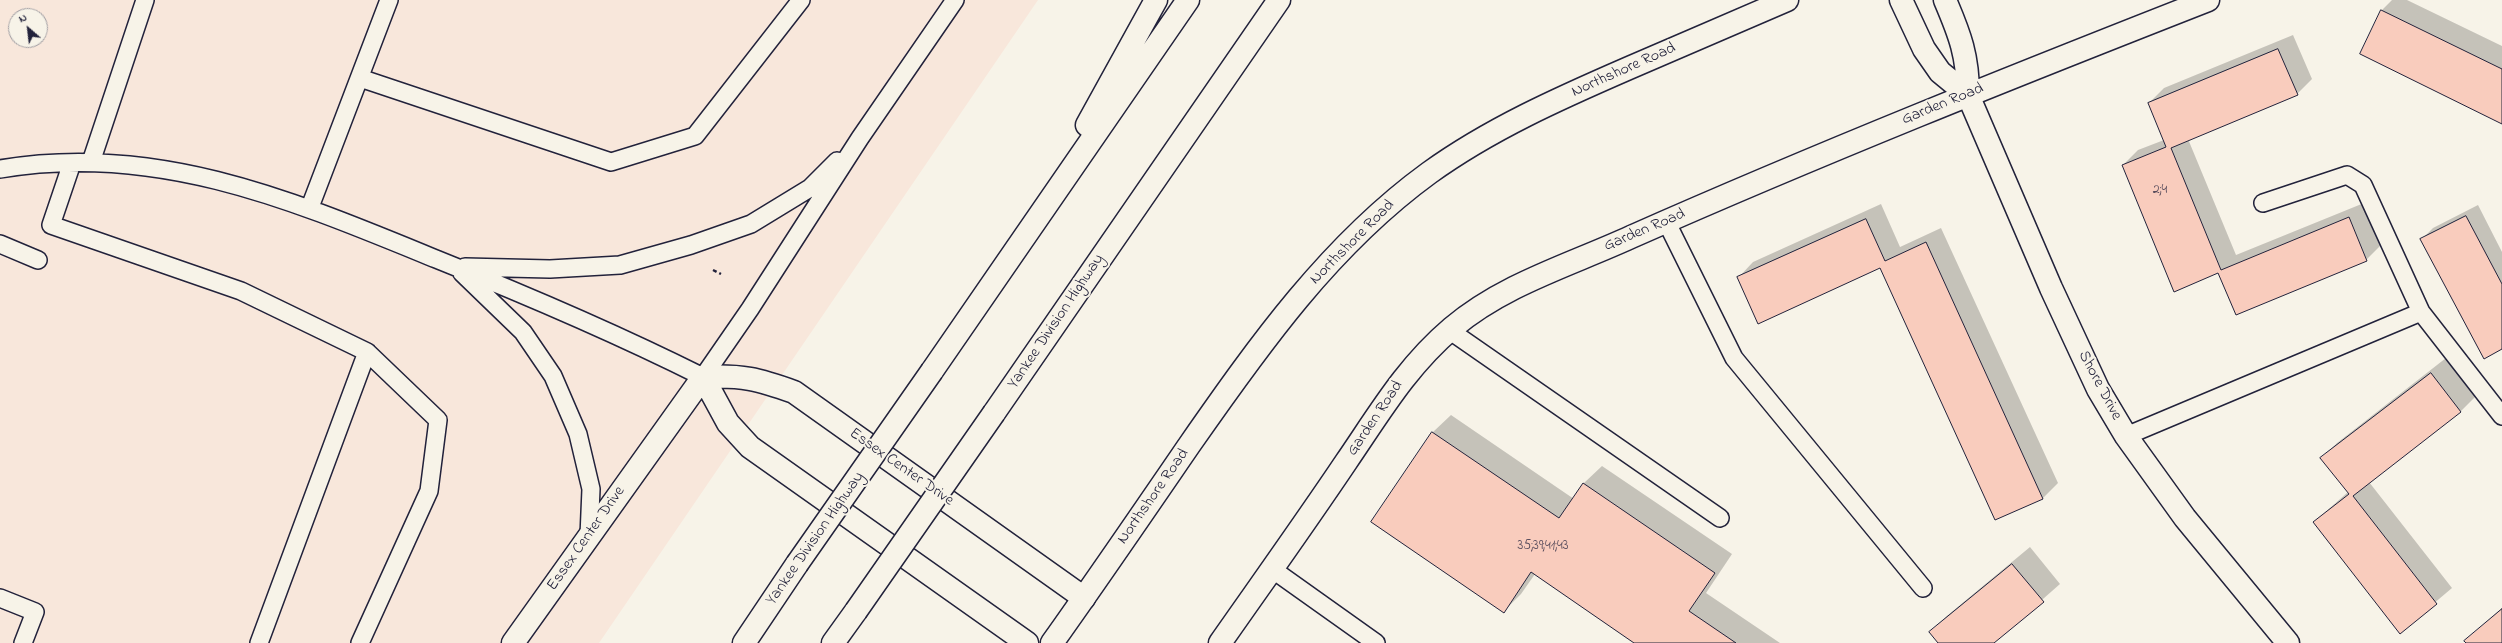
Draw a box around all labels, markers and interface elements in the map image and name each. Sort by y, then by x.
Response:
north arrow [8,8,48,48]
text: N [16,9,30,27]
street label: Northshore Road [1569,39,1679,103]
street label: Garden Road [1899,80,1987,130]
house number: 2;4 [2153,183,2167,199]
street label: Northshore Road [1307,197,1399,289]
street label: Garden Road [1601,205,1689,257]
street label: Yankee Division Highway [1005,251,1109,393]
street label: Shore Drive [2073,348,2125,424]
street label: Garden Road [1344,378,1408,460]
street label: Essex Center Drive [845,425,957,511]
street label: Northshore Road [1114,446,1194,548]
street label: Yankee Division Highway [763,469,869,609]
street label: Essex Center Drive [544,483,630,595]
house number: 35;39;41;43 [1517,539,1569,555]

